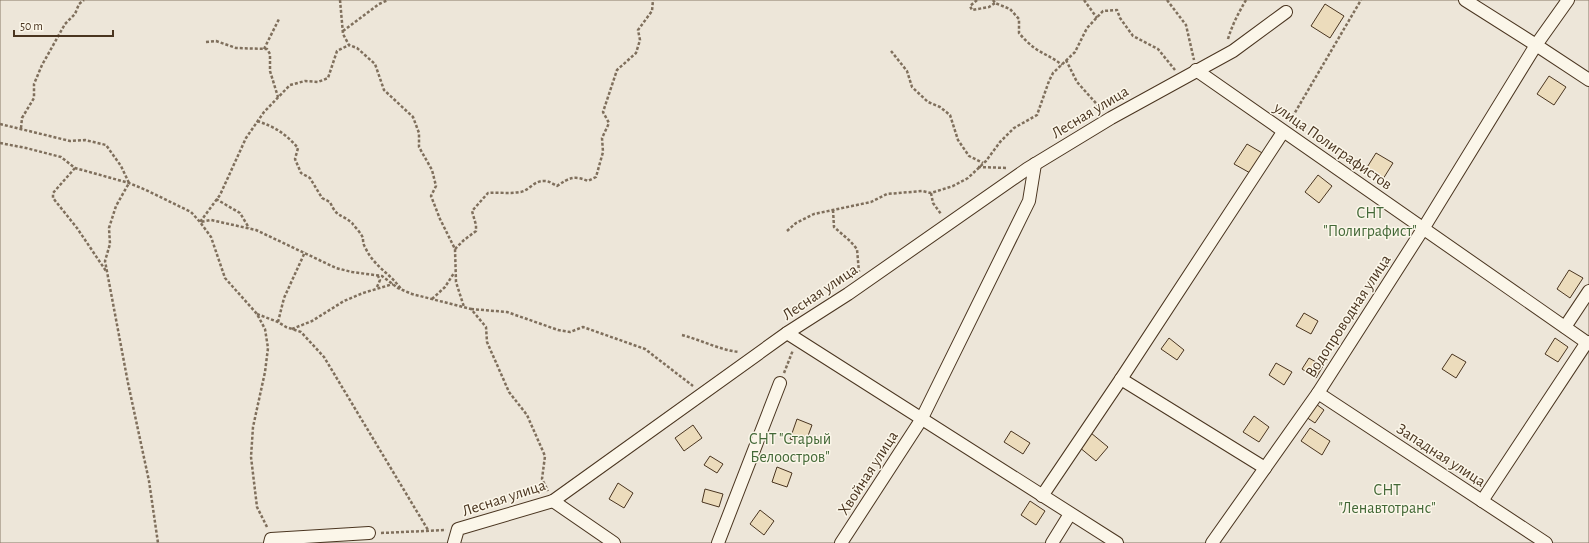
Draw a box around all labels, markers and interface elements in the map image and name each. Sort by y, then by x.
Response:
scale bar [14,12,113,38]
text: 50 m [20,20,43,32]
street label: Лесная улица [1049,83,1132,142]
street label: улица Полиграфистов [1270,99,1395,194]
park label: СНТ "Полиграфист" [1323,205,1417,239]
street label: Водопроводная улица [1302,252,1394,381]
street label: Лесная улица [780,261,861,324]
street label: Западная улица [1393,420,1488,491]
street label: Хвойная улица [835,428,902,518]
park label: СНТ "Старый Белоостров" [749,431,831,465]
street label: Лесная улица [460,477,548,520]
park label: СНТ "Ленавтотранс" [1338,482,1436,516]

